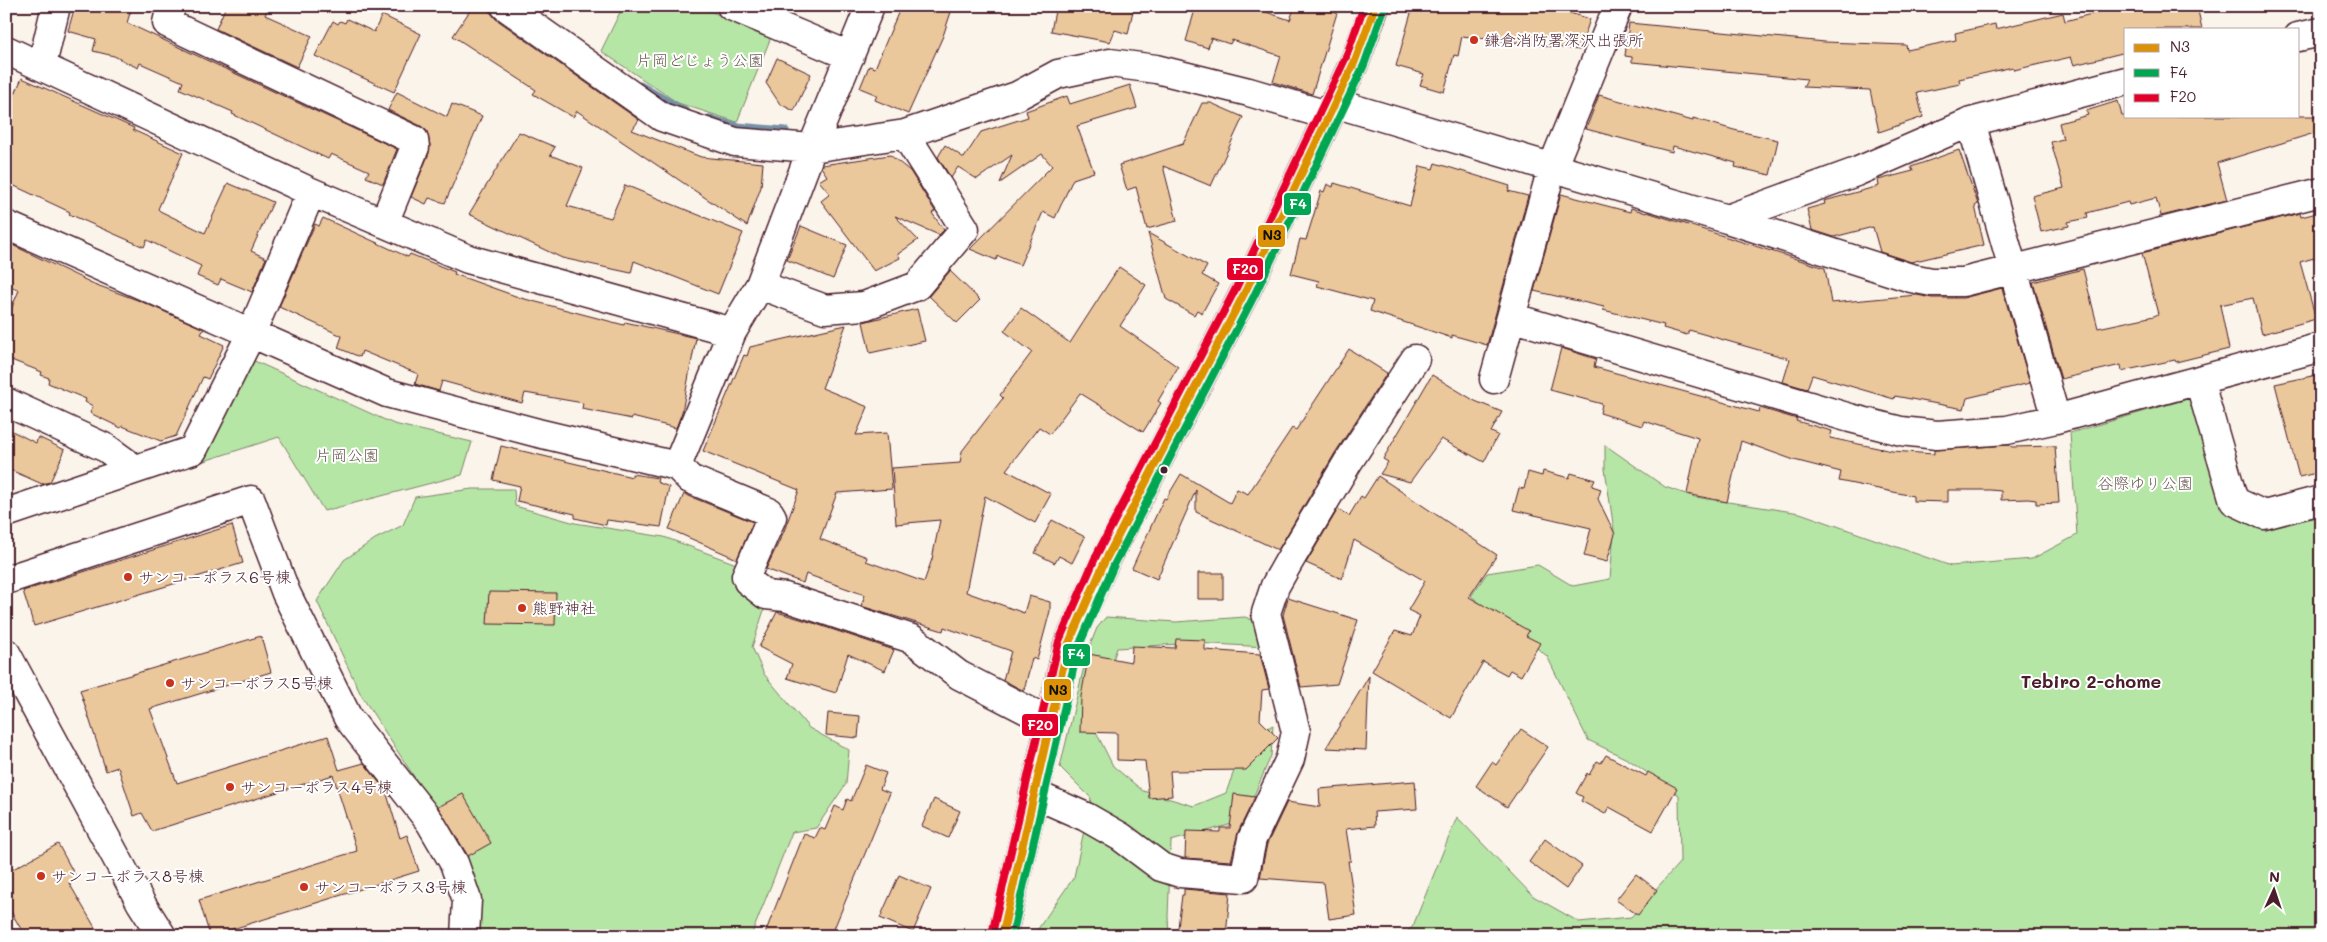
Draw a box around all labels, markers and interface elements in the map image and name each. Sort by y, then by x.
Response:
legend [2124,28,2300,118]
place label: 鎌倉消防署深沢出張所 [1484,29,1644,50]
marker: 鎌倉消防署深沢出張所 [1468,34,1480,46]
text: N3 [2170,36,2190,56]
park label: 片岡どじょう公園 [636,49,764,70]
text: F4 [2170,62,2187,82]
text: F20 [2170,86,2196,106]
line badge: F4 [1283,192,1312,216]
text: F4 [1289,194,1307,213]
line badge: N3 [1257,224,1286,248]
text: N3 [1262,225,1282,244]
line badge: F20 [1226,257,1264,281]
text: F20 [1232,259,1258,278]
park label: 片岡公園 [315,444,379,465]
unlabelled marker [1159,465,1169,475]
park label: 谷際ゆり公園 [2097,472,2193,493]
place label: サンコーポラス6号棟 [138,566,291,587]
marker: サンコーポラス6号棟 [122,571,134,583]
place label: 熊野神社 [532,597,596,618]
marker: 熊野神社 [516,602,528,614]
line badge: F4 [1062,643,1091,667]
text: F4 [1067,644,1085,663]
district label: Tebiro 2-chome [2021,669,2162,693]
place label: サンコーポラス5号棟 [180,672,333,693]
marker: サンコーポラス5号棟 [164,677,176,689]
line badge: N3 [1043,678,1072,702]
text: N3 [1048,680,1068,699]
line badge: F20 [1021,713,1059,737]
text: F20 [1027,715,1053,734]
place label: サンコーポラス4号棟 [240,776,393,797]
marker: サンコーポラス4号棟 [224,781,236,793]
north arrow [2250,864,2300,914]
place label: サンコーポラス8号棟 [51,865,204,886]
text: N [2269,867,2281,886]
marker: サンコーポラス8号棟 [35,870,47,882]
place label: サンコーポラス3号棟 [314,876,467,897]
marker: サンコーポラス3号棟 [298,881,310,893]

